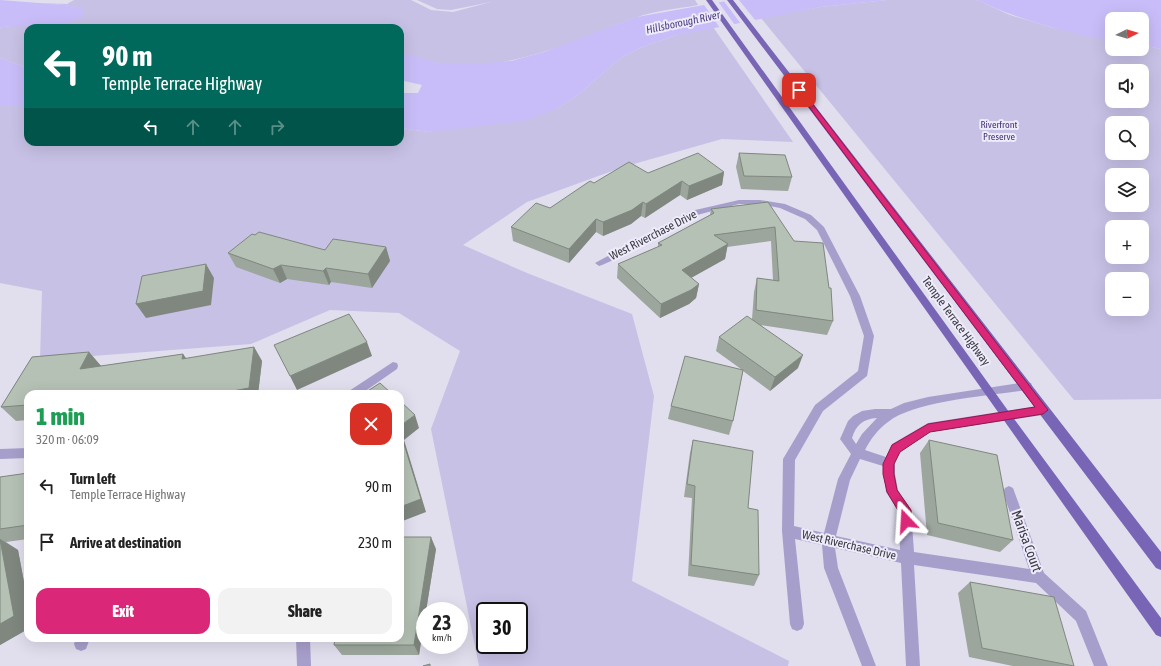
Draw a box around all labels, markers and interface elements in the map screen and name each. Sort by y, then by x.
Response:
water label: Hillsborough River [645,8,722,36]
north arrow [1105,12,1149,56]
map controls [1105,12,1149,316]
icon: left [36,40,88,92]
text: 90 m [102,40,152,72]
button: sound [1105,64,1149,108]
text: Temple Terrace Highway [102,73,262,94]
pin [782,73,816,107]
icon: arrive [788,79,810,101]
icon: left [140,116,162,138]
icon: ahead [182,116,204,138]
icon: ahead [224,116,246,138]
icon: right [266,116,288,138]
button: search [1105,116,1149,160]
park label: Riverfront Preserve [981,119,1018,142]
button: layers [1105,168,1149,212]
street label: West Riverchase Drive [607,207,699,263]
button: + [1105,220,1149,264]
button: − [1105,272,1149,316]
street label: Temple Terrace Highway [919,274,993,368]
text: 1 min [36,403,85,430]
button: close [350,403,392,445]
text: 320 m · 06:09 [36,432,99,447]
text: Turn left [70,470,116,487]
icon: left [36,475,58,497]
text: 90 m [365,478,392,495]
text: Temple Terrace Highway [70,487,186,502]
position arrow [885,500,927,542]
street label: Marisa Court [1008,508,1046,574]
street label: West Riverchase Drive [801,527,897,563]
icon: arrive [36,531,58,553]
text: Arrive at destination [70,534,181,551]
text: 230 m [358,534,392,551]
button: Exit [36,588,210,634]
button: Share [218,588,392,634]
speed limit sign: 30 [476,602,528,654]
text: 23 [433,611,451,634]
text: km/h [432,632,452,643]

